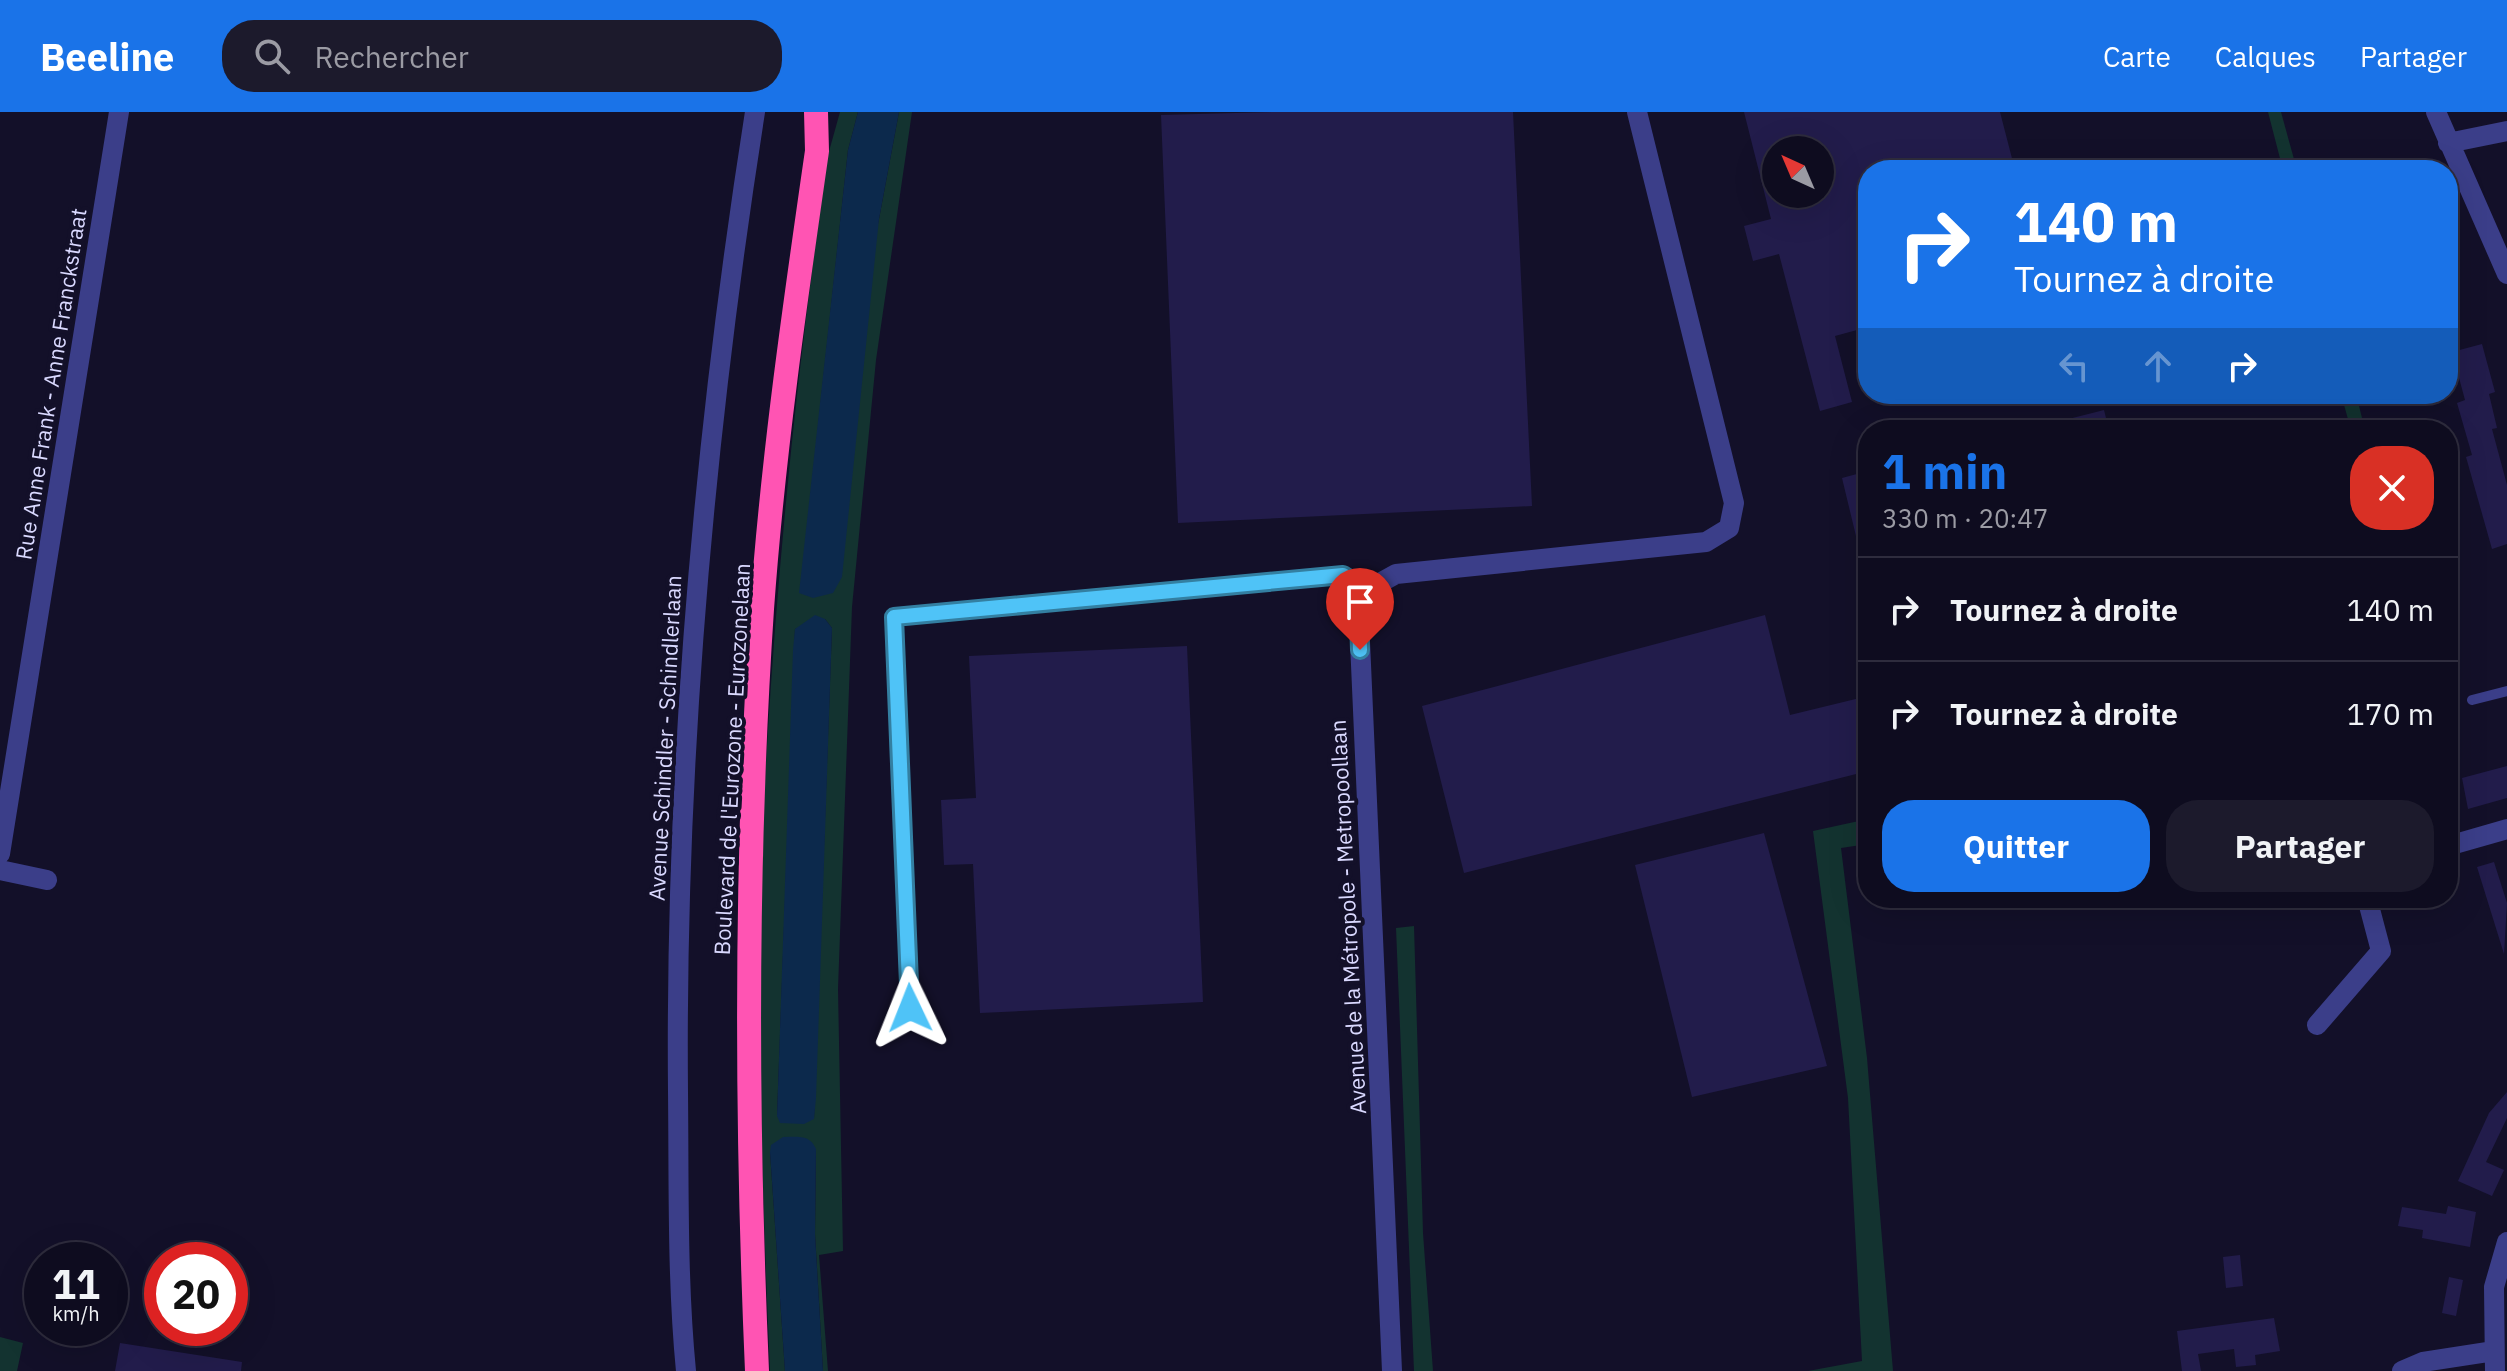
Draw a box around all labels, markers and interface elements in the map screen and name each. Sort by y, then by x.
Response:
search box [222,20,782,92]
text: Beeline [40,32,174,81]
icon: search [250,34,294,78]
text: Rechercher [314,37,469,76]
text: Carte [2103,38,2171,75]
text: Calques [2215,38,2316,75]
text: Partager [2360,38,2467,75]
north arrow [1762,136,1834,208]
map controls [1762,136,1834,208]
text: 140 m [2014,185,2178,257]
icon: right [1882,192,1986,296]
street label: Rue Anne Frank - Anne Franckstraat [8,206,93,562]
text: Tournez à droite [2014,255,2274,302]
icon: left [2052,344,2096,388]
icon: ahead [2136,344,2180,388]
icon: right [2220,344,2264,388]
text: 1 min [1882,440,2007,502]
button: close [2350,446,2434,530]
text: 330 m · 20:47 [1882,501,2048,535]
street label: Boulevard de l'Eurozone - Eurozonelaan [707,562,756,956]
pin [1326,568,1394,650]
street label: Avenue Schindler - Schindlerlaan [641,574,688,902]
icon: arrive [1338,580,1382,624]
icon: right [1882,587,1926,631]
text: Tournez à droite [1950,590,2178,629]
text: 140 m [2347,590,2434,629]
icon: right [1882,691,1926,735]
text: Tournez à droite [1950,694,2178,733]
text: 170 m [2347,694,2434,733]
street label: Avenue de la Métropole - Metropoollaan [1323,719,1372,1115]
button: Quitter [1882,800,2150,892]
button: Partager [2166,800,2434,892]
position arrow [868,966,952,1050]
speed limit sign: 20 [144,1242,248,1346]
text: 11 [52,1258,100,1310]
text: km/h [52,1300,100,1327]

